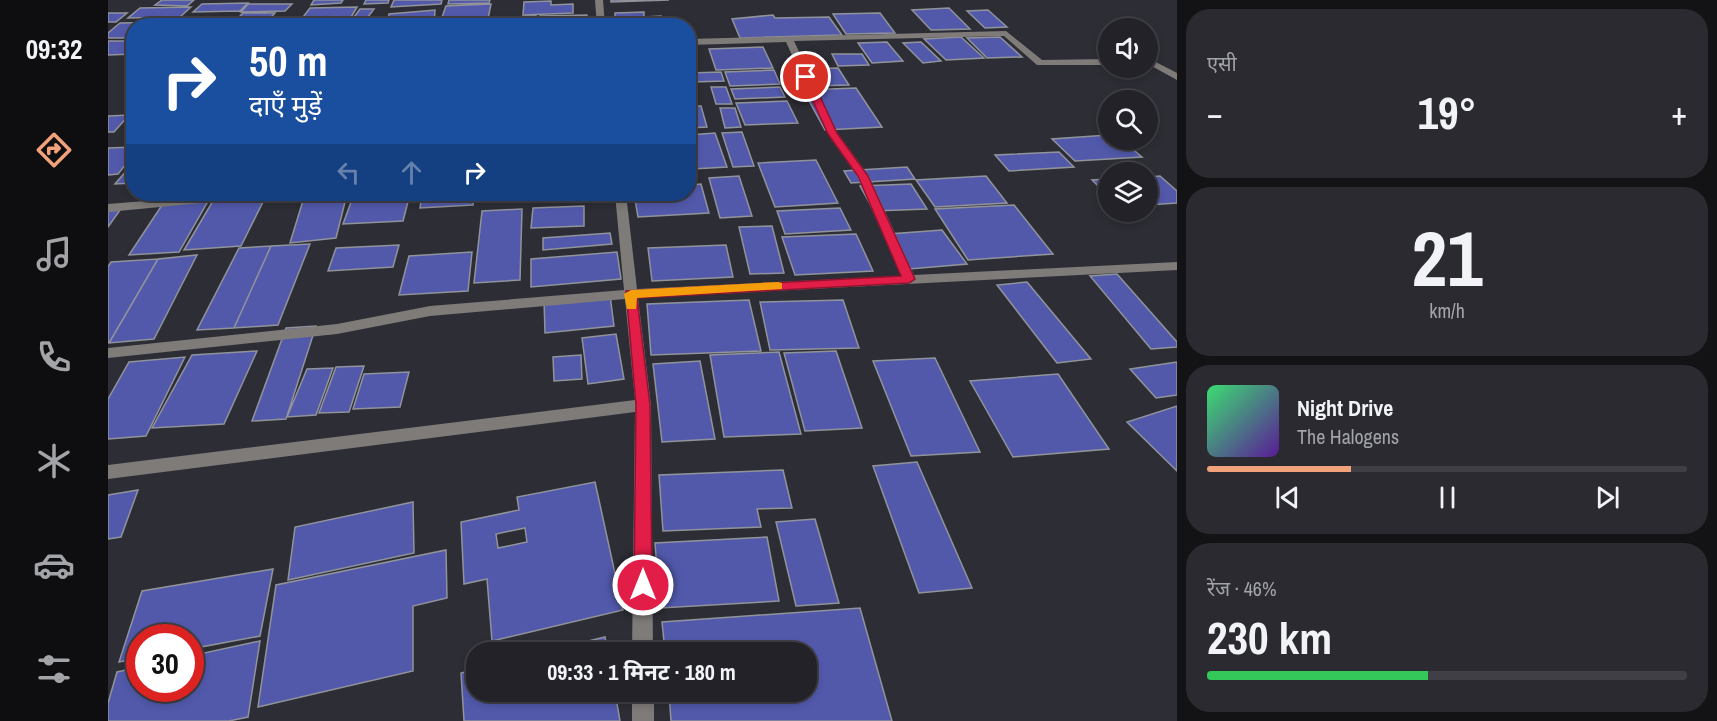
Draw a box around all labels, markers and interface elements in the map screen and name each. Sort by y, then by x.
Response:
map controls [1098,18,1158,222]
button: sound [1098,18,1158,78]
text: 09:32 [26,31,82,67]
text: 50 m [249,33,328,89]
icon: right [150,42,228,120]
text: एसी [1207,50,1237,77]
pin [780,51,831,102]
icon: arrive [789,60,822,93]
text: 19° [1417,82,1477,143]
text: दाएँ मुड़ें [249,87,322,123]
button: search [1098,90,1158,150]
text: − [1207,91,1223,135]
text: + [1671,91,1687,135]
icon: directions [33,129,75,171]
icon: left [332,156,365,189]
icon: ahead [395,156,428,189]
icon: right [458,156,491,189]
button: layers [1098,162,1158,222]
text: 21 [1411,205,1483,310]
icon: music [33,233,75,275]
text: km/h [1429,297,1465,324]
icon: phone [33,336,75,378]
text: Night Drive [1297,393,1393,423]
text: The Halogens [1297,423,1399,450]
icon: climate [33,440,75,482]
icon: previous [1271,481,1304,514]
icon: pause [1431,481,1464,514]
icon: next [1591,481,1624,514]
icon: car [33,544,75,586]
position arrow [611,553,675,617]
text: रेंज · 46% [1207,575,1277,602]
text: 230 km [1207,607,1332,668]
speed limit sign: 30 [126,624,204,702]
icon: filters [33,648,75,690]
text: 09:33 · 1 मिनट · 180 m [547,657,736,687]

